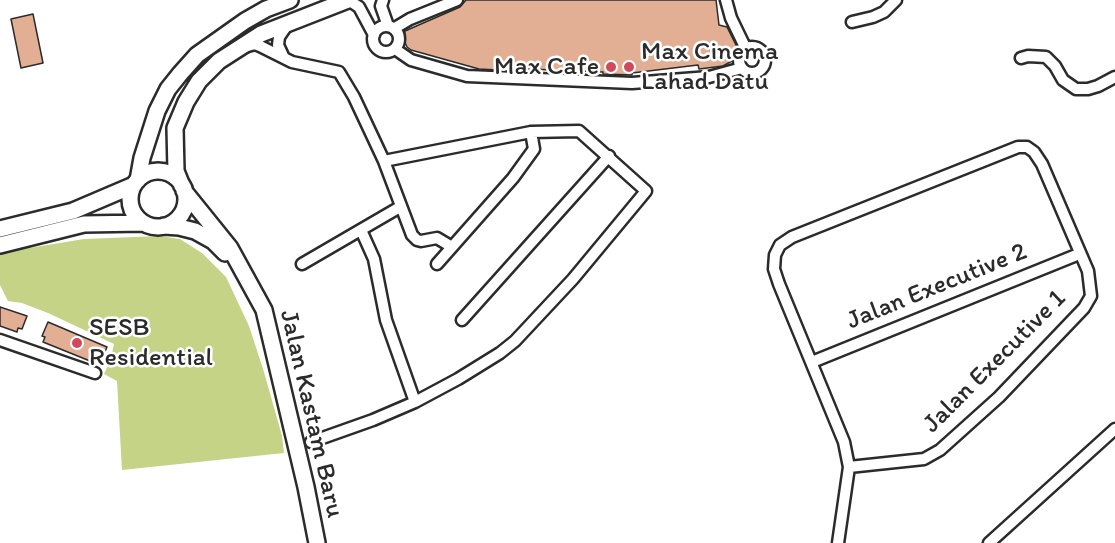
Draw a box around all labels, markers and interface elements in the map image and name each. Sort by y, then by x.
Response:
place label: Max Cinema Lahad Datu [641,36,779,98]
place label: Max Cafe [494,51,599,83]
marker: Max Cafe [604,60,618,74]
marker: Max Cinema Lahad Datu [622,60,636,74]
street label: Jalan Executive 2 [843,237,1031,337]
street label: Jalan Executive 1 [917,284,1073,440]
street label: Jalan Kastam Baru [272,307,350,521]
place label: SESB Residential [89,312,213,374]
marker: SESB Residential [70,336,84,350]

